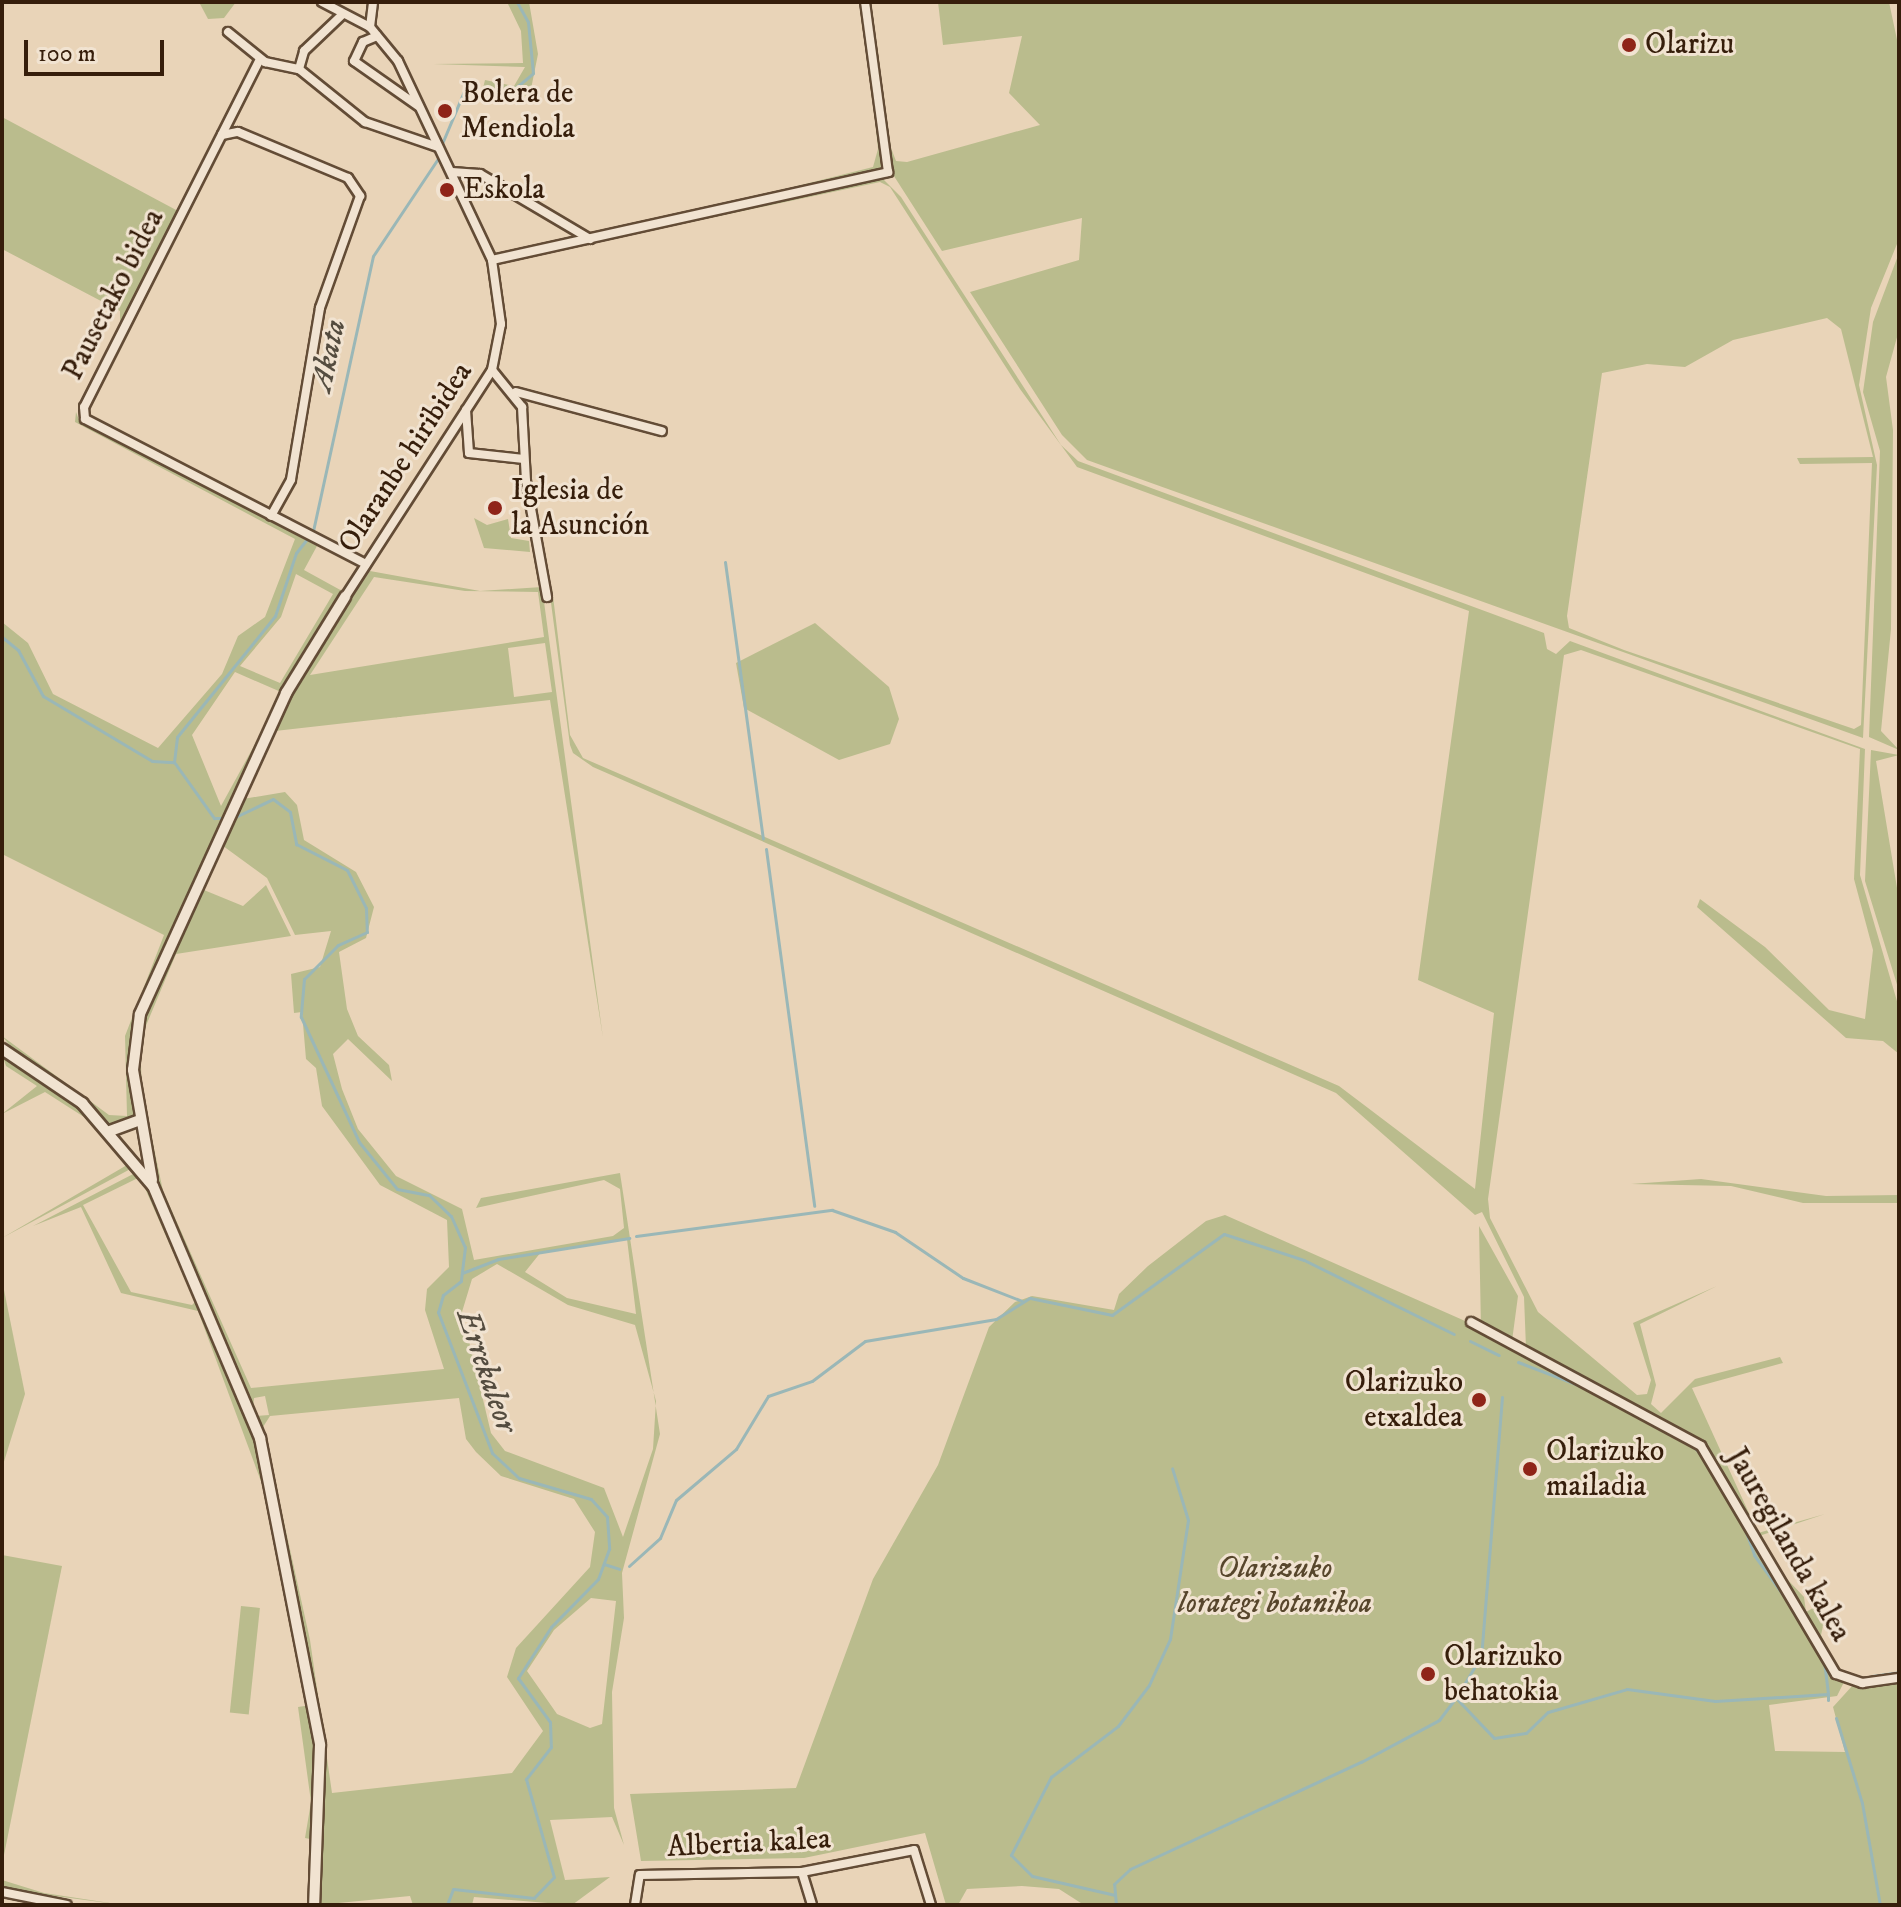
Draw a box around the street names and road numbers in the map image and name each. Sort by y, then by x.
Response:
street label: Pausetako bidea [56,204,172,386]
street label: Olaranbe hiribidea [331,356,481,560]
street label: Jauregilanda kalea [1718,1442,1858,1648]
street label: Albertia kalea [666,1822,832,1866]

